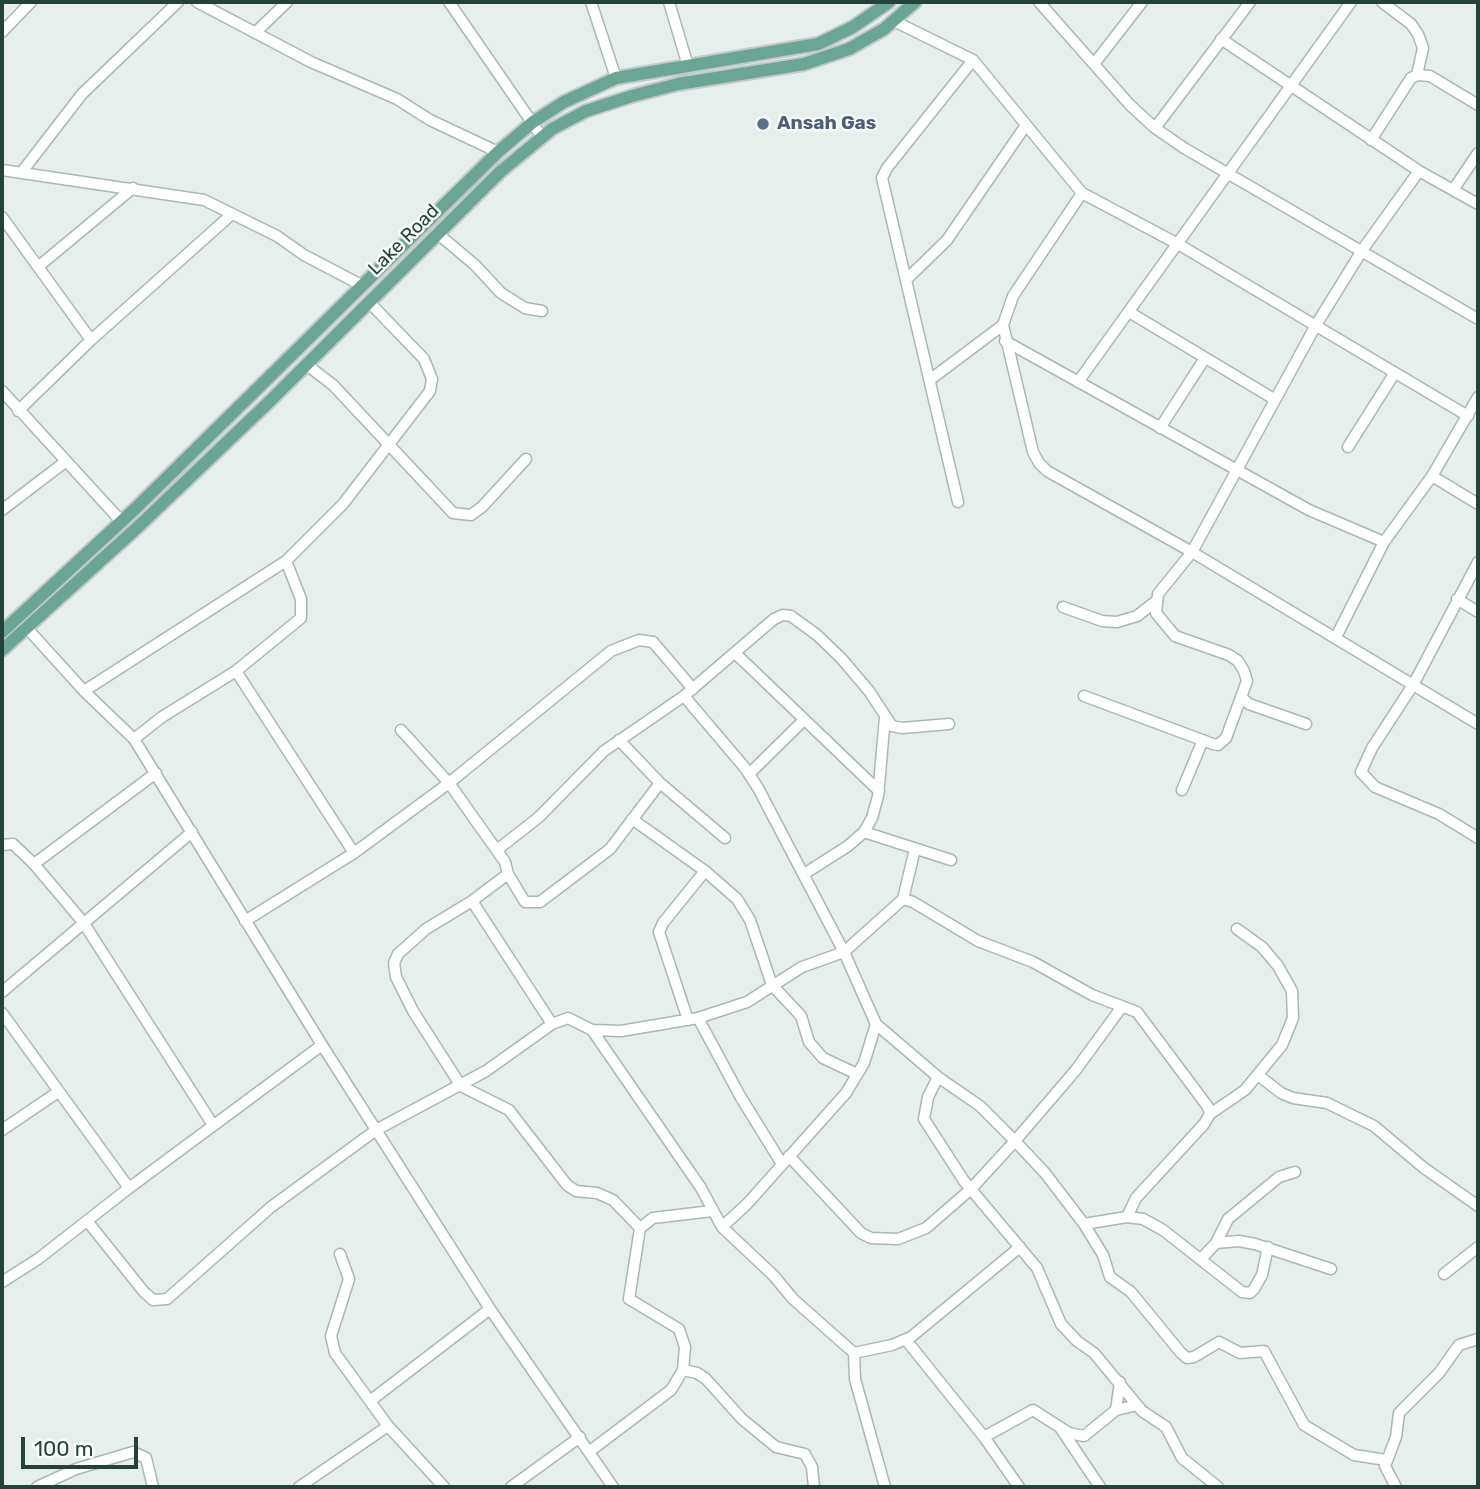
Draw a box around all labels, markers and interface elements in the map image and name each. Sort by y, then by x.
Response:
place label: Ansah Gas [777,113,876,135]
marker: Ansah Gas [755,116,771,132]
street label: Lake Road [364,200,444,280]
scale bar [24,1422,142,1466]
text: 100 m [34,1436,93,1461]

